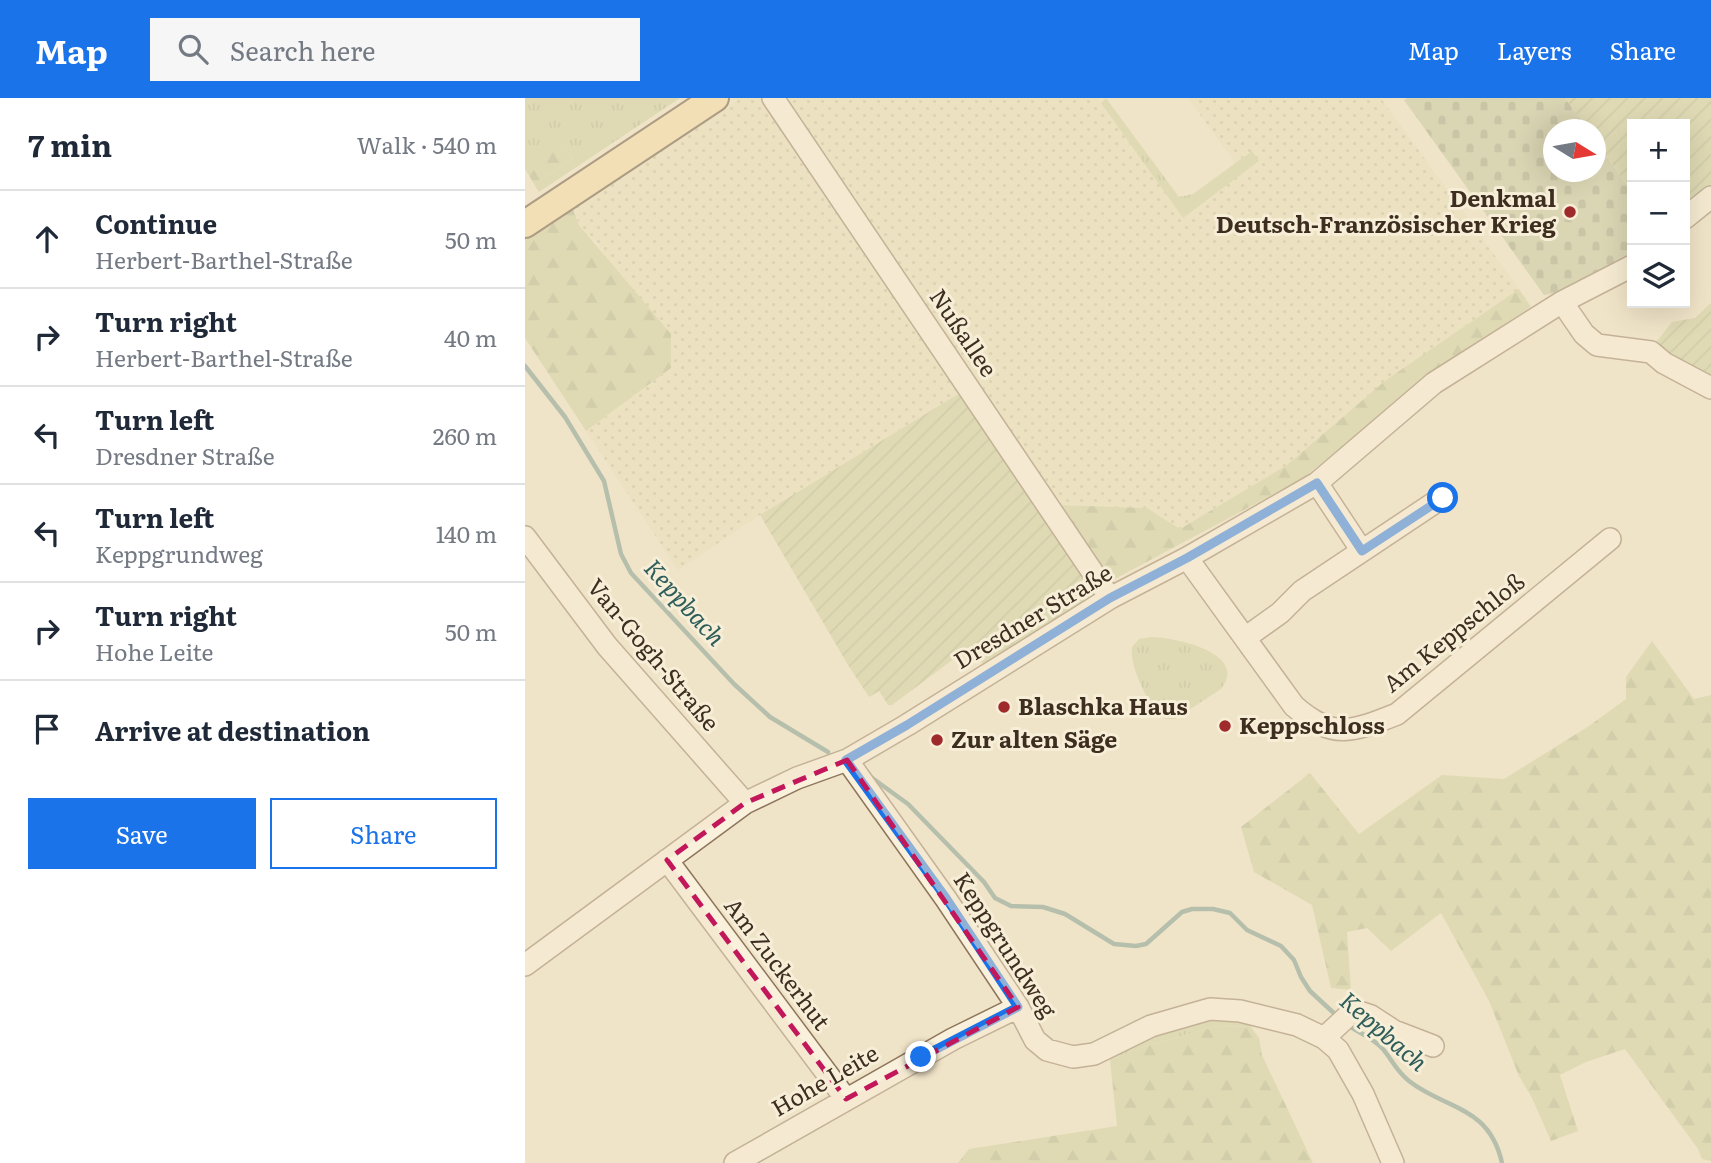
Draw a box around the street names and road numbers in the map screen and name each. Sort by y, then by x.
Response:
street label: Nußallee [923,281,1007,383]
street label: Dresdner Straße [946,554,1118,676]
street label: Am Keppschloß [1375,564,1531,699]
street label: Van-Gogh-Straße [580,570,729,737]
street label: Keppgrundweg [947,864,1067,1024]
street label: Am Zuckerhut [718,890,840,1037]
street label: Hohe Leite [764,1035,884,1124]

